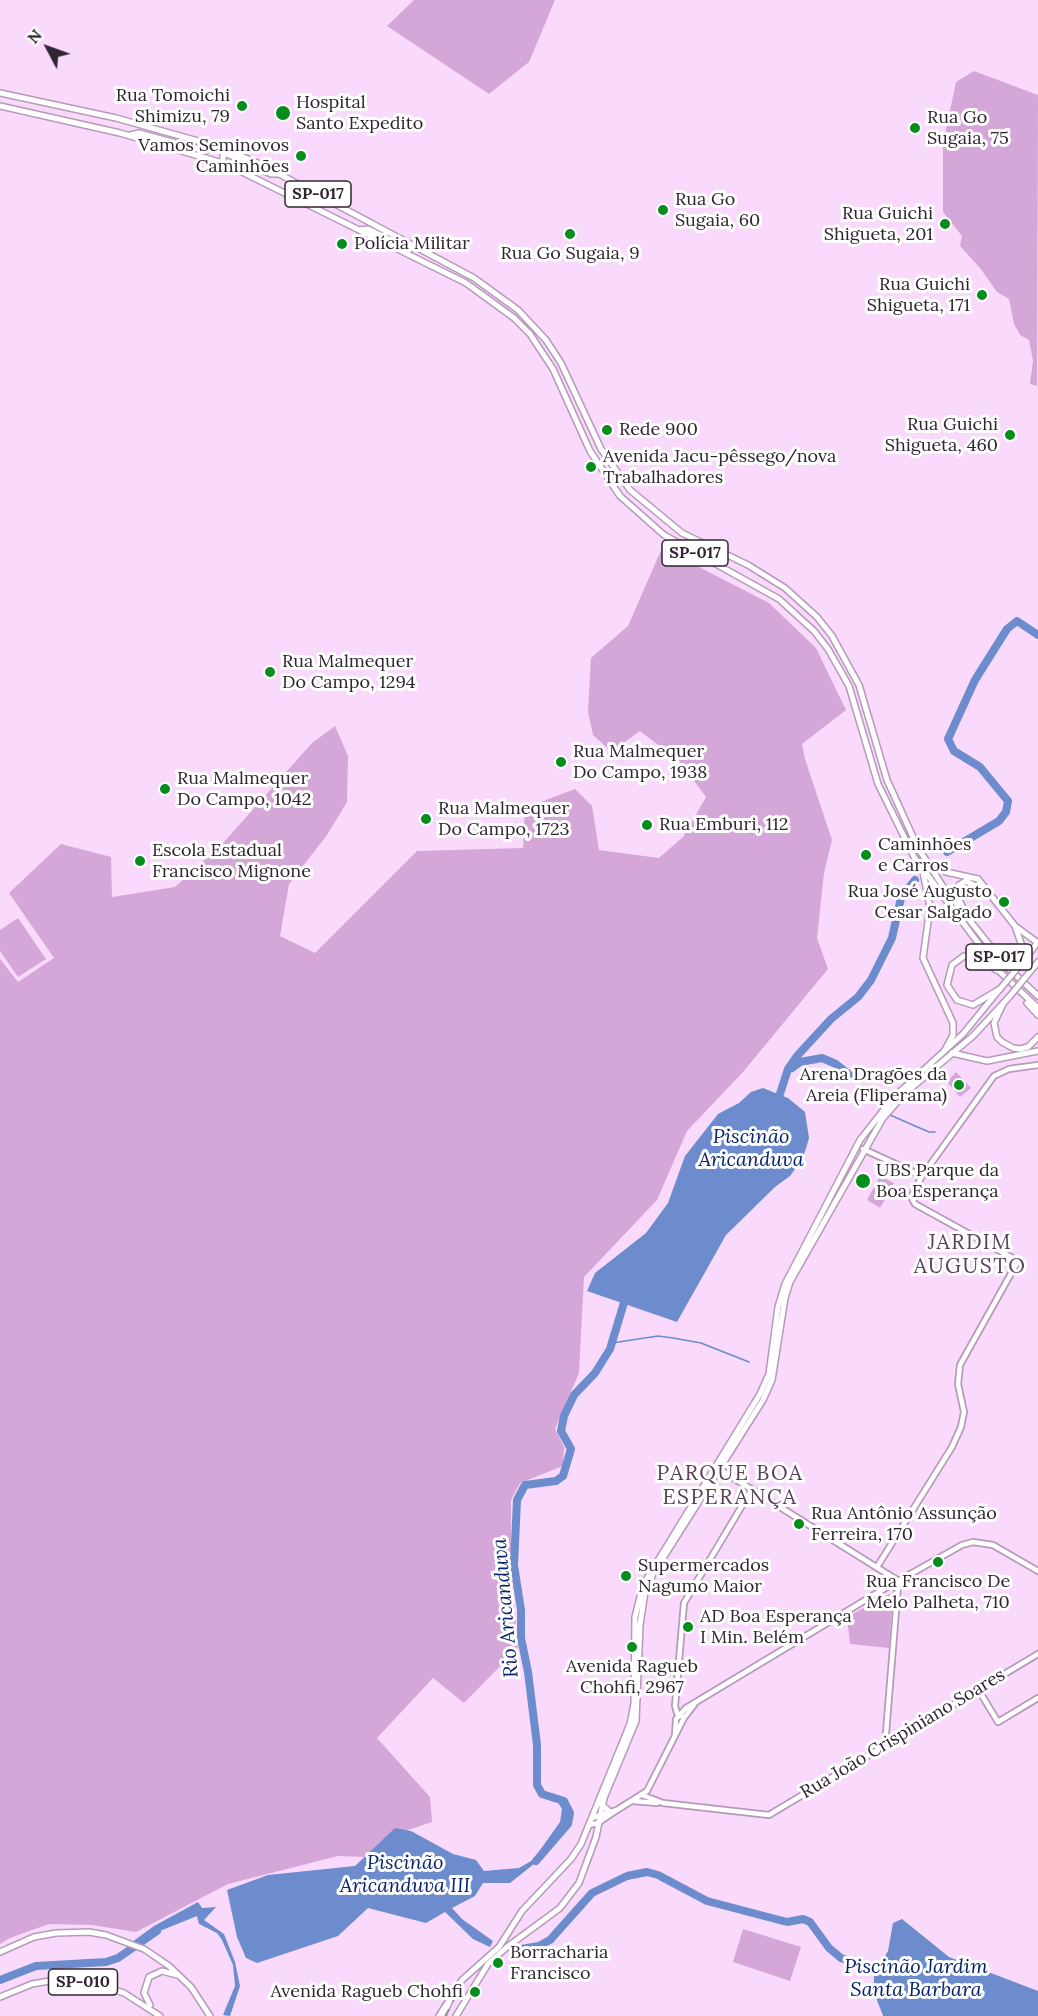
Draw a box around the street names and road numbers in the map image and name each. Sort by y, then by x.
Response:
road number: SP-017 [285,181,351,207]
road number: SP-017 [662,540,728,566]
road number: SP-017 [966,944,1032,970]
street label: Rua João Crispiniano Soares [797,1664,1009,1804]
road number: SP-010 [48,1969,118,1995]

